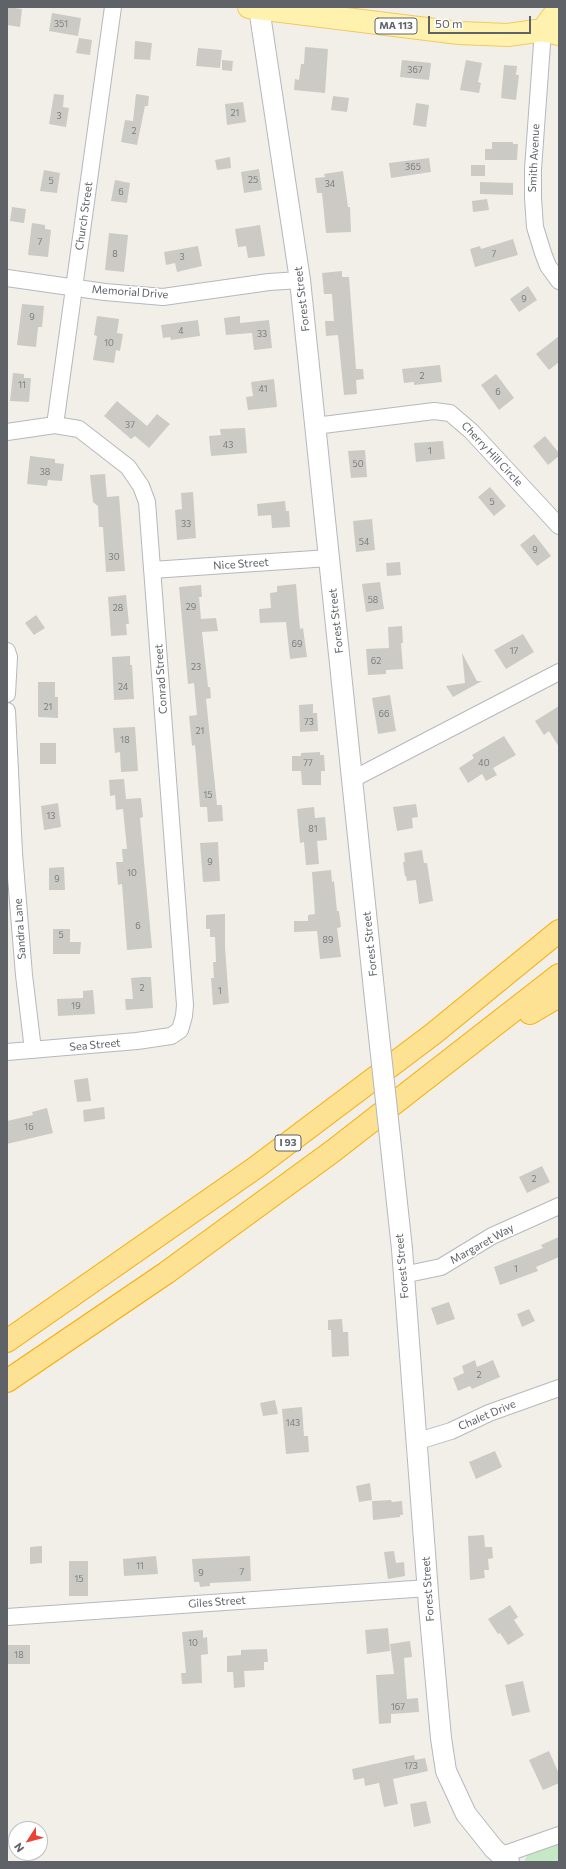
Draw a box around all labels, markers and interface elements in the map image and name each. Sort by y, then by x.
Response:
scale bar [430,8,533,34]
text: 50 m [435,16,463,30]
road number: MA 113 [375,18,417,34]
house number: 351 [54,19,68,29]
house number: 367 [407,65,423,75]
house number: 21 [231,108,239,118]
house number: 3 [56,111,62,121]
street label: Smith Avenue [526,123,542,193]
house number: 2 [132,126,136,136]
house number: 365 [405,162,421,172]
house number: 25 [248,175,258,185]
house number: 5 [48,176,54,186]
house number: 34 [325,179,335,189]
street label: Church Street [73,181,95,251]
house number: 6 [118,187,124,197]
house number: 7 [38,237,42,247]
house number: 8 [112,249,118,259]
house number: 7 [492,249,496,259]
house number: 3 [179,252,185,262]
street label: Forest Street [291,266,313,332]
street label: Memorial Drive [91,283,169,301]
house number: 9 [521,294,527,304]
house number: 9 [29,312,35,322]
house number: 4 [178,326,184,336]
house number: 33 [257,329,267,339]
house number: 10 [104,338,114,348]
house number: 2 [420,371,424,381]
house number: 11 [18,380,26,390]
house number: 41 [259,384,267,394]
house number: 6 [495,387,501,397]
street label: Cherry Hill Circle [459,419,525,489]
house number: 37 [125,420,135,430]
house number: 43 [223,440,233,450]
house number: 1 [428,446,432,456]
house number: 50 [352,459,364,469]
house number: 38 [40,467,50,477]
house number: 5 [489,497,495,507]
house number: 33 [181,519,191,529]
house number: 54 [359,537,369,547]
house number: 9 [532,545,538,555]
house number: 30 [108,552,120,562]
street label: Nice Street [213,555,269,573]
street label: Forest Street [326,588,346,654]
house number: 58 [368,595,378,605]
house number: 29 [186,602,196,612]
house number: 28 [113,603,123,613]
house number: 69 [292,639,302,649]
street label: Conrad Street [152,644,170,714]
house number: 17 [510,646,518,656]
house number: 62 [371,656,381,666]
house number: 23 [191,662,201,672]
house number: 24 [118,682,128,692]
house number: 21 [44,702,52,712]
house number: 66 [379,709,389,719]
house number: 73 [304,717,314,727]
house number: 21 [196,726,204,736]
house number: 18 [120,735,130,745]
house number: 77 [303,758,313,768]
house number: 40 [478,758,490,768]
house number: 15 [203,790,213,800]
house number: 13 [47,811,55,821]
house number: 81 [308,824,318,834]
house number: 9 [207,857,213,867]
house number: 10 [127,868,137,878]
house number: 9 [54,874,60,884]
street label: Sandra Lane [11,898,29,960]
street label: Forest Street [360,911,380,977]
house number: 6 [135,921,141,931]
house number: 5 [58,930,64,940]
house number: 89 [323,935,333,945]
house number: 2 [140,983,144,993]
house number: 1 [218,986,222,996]
house number: 19 [71,1001,81,1011]
street label: Sea Street [69,1036,121,1054]
house number: 16 [24,1122,34,1132]
road number: I 93 [275,1135,301,1151]
house number: 2 [532,1174,536,1184]
street label: Margaret Way [448,1221,516,1267]
street label: Forest Street [393,1233,411,1299]
house number: 1 [514,1264,518,1274]
house number: 2 [477,1370,481,1380]
street label: Chalet Drive [456,1397,518,1433]
house number: 143 [286,1418,300,1428]
street label: Forest Street [419,1556,437,1622]
house number: 11 [136,1561,144,1571]
house number: 7 [240,1567,244,1577]
house number: 9 [198,1568,204,1578]
house number: 15 [74,1574,84,1584]
street label: Giles Street [188,1593,246,1611]
house number: 10 [188,1638,198,1648]
house number: 18 [14,1650,24,1660]
house number: 167 [391,1702,405,1712]
house number: 173 [404,1761,418,1771]
north arrow [8,1821,48,1861]
text: N [11,1841,26,1855]

